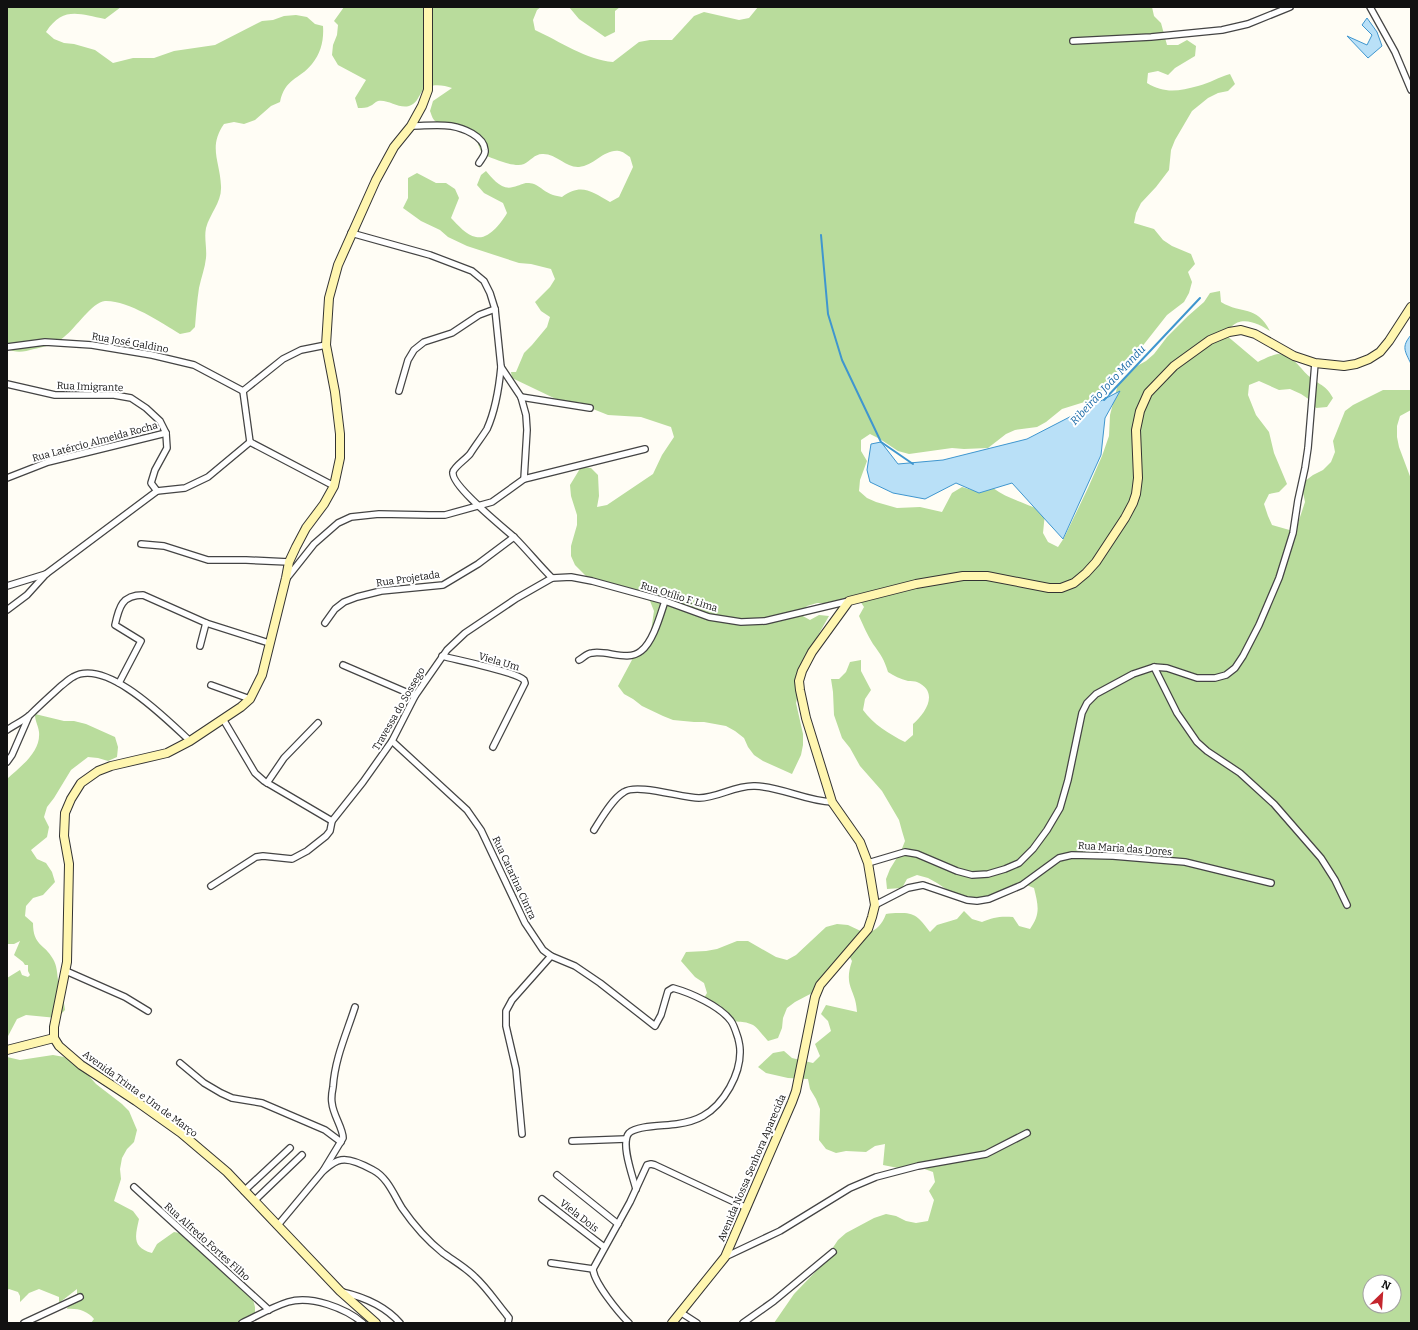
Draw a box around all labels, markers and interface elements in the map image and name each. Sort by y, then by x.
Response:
street label: Rua José Galdino [91,330,170,356]
water label: Ribeirão João Mandu [1068,343,1148,427]
street label: Rua Imigrante [57,380,123,394]
street label: Rua Latércio Almeida Rocha [31,419,160,465]
street label: Rua Projetada [375,569,441,589]
street label: Rua Otílio F. Lima [639,579,720,615]
street label: Viela Um [477,650,521,674]
street label: Travessa do Sossego [370,665,428,753]
street label: Rua Catarina Cintra [489,834,539,922]
street label: Rua Maria das Dores [1078,840,1173,858]
street label: Avenida Trinta e Um de Março [80,1048,200,1140]
street label: Avenida Nossa Senhora Aparecida [715,1092,789,1243]
street label: Viela Dois [557,1197,601,1235]
street label: Rua Alfredo Fortes Filho [162,1200,253,1284]
north arrow [1362,1274,1402,1314]
text: N [1379,1278,1393,1293]

